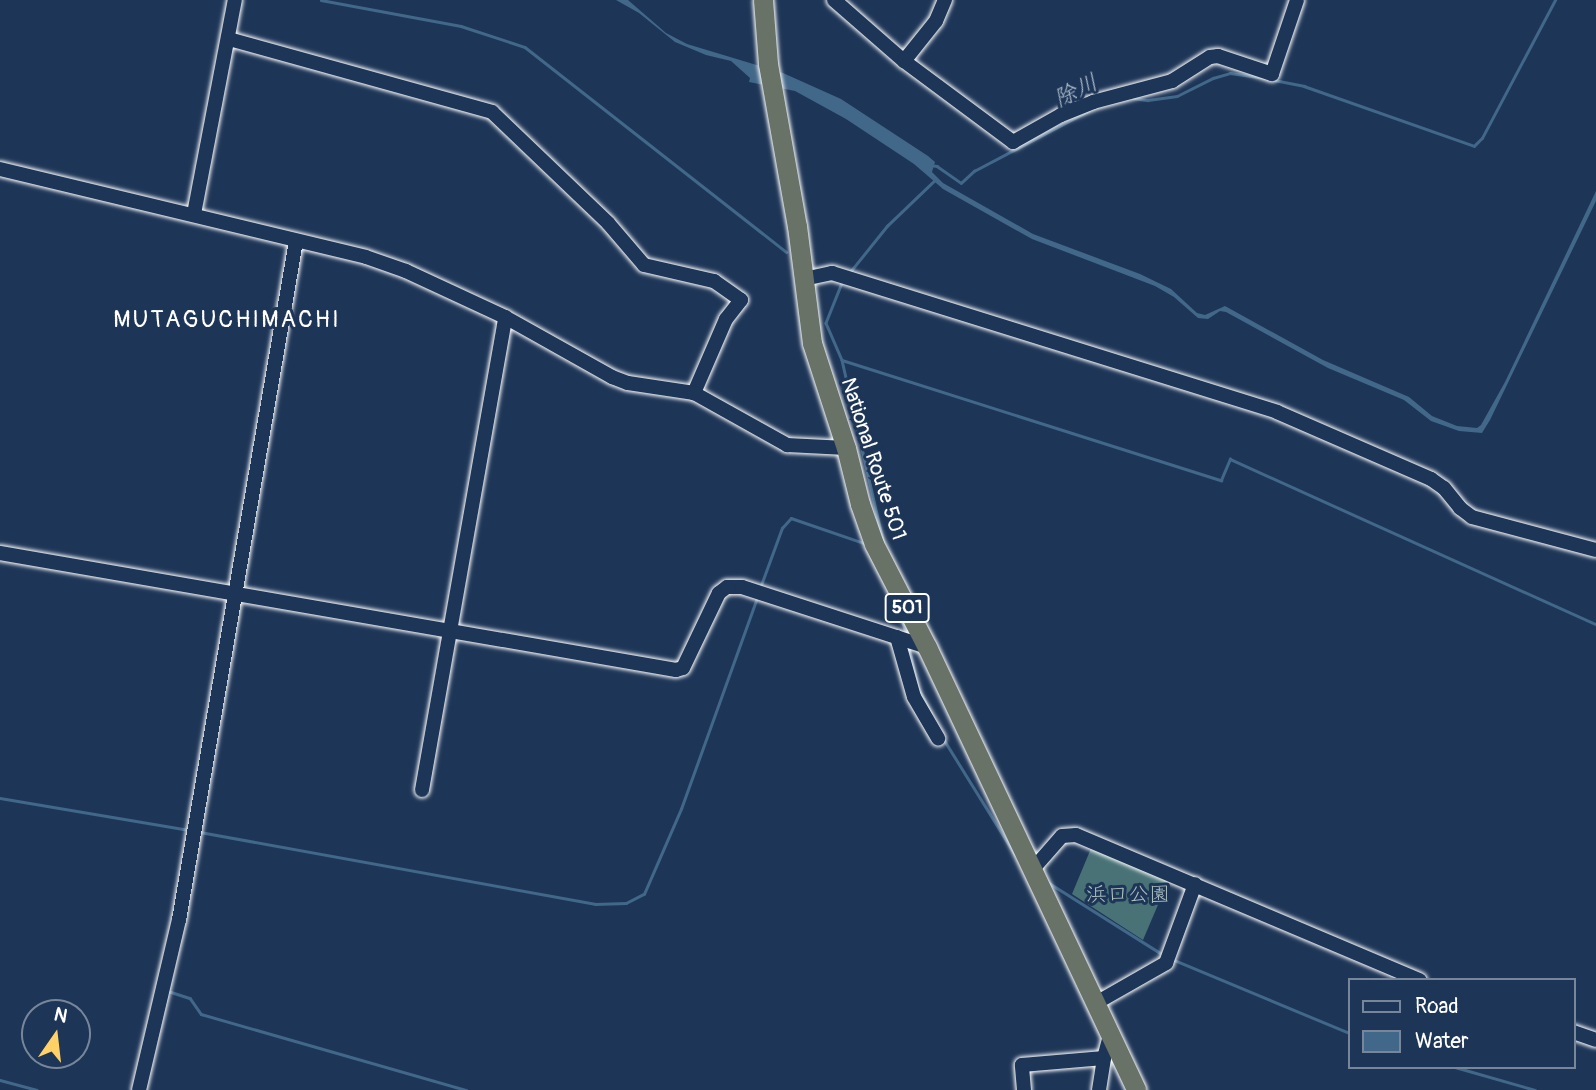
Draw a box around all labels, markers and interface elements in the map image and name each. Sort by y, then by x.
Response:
water label: 除川 [1049,69,1103,113]
district label: MUTAGUCHIMACHI [115,306,339,334]
street label: National Route 501 [835,375,911,543]
road number: 501 [884,593,930,624]
park label: 浜口公園 [1086,882,1170,908]
legend [1348,978,1575,1069]
text: Road [1415,993,1459,1020]
north arrow [21,999,91,1069]
text: N [51,1002,70,1029]
text: Water [1415,1028,1468,1055]

